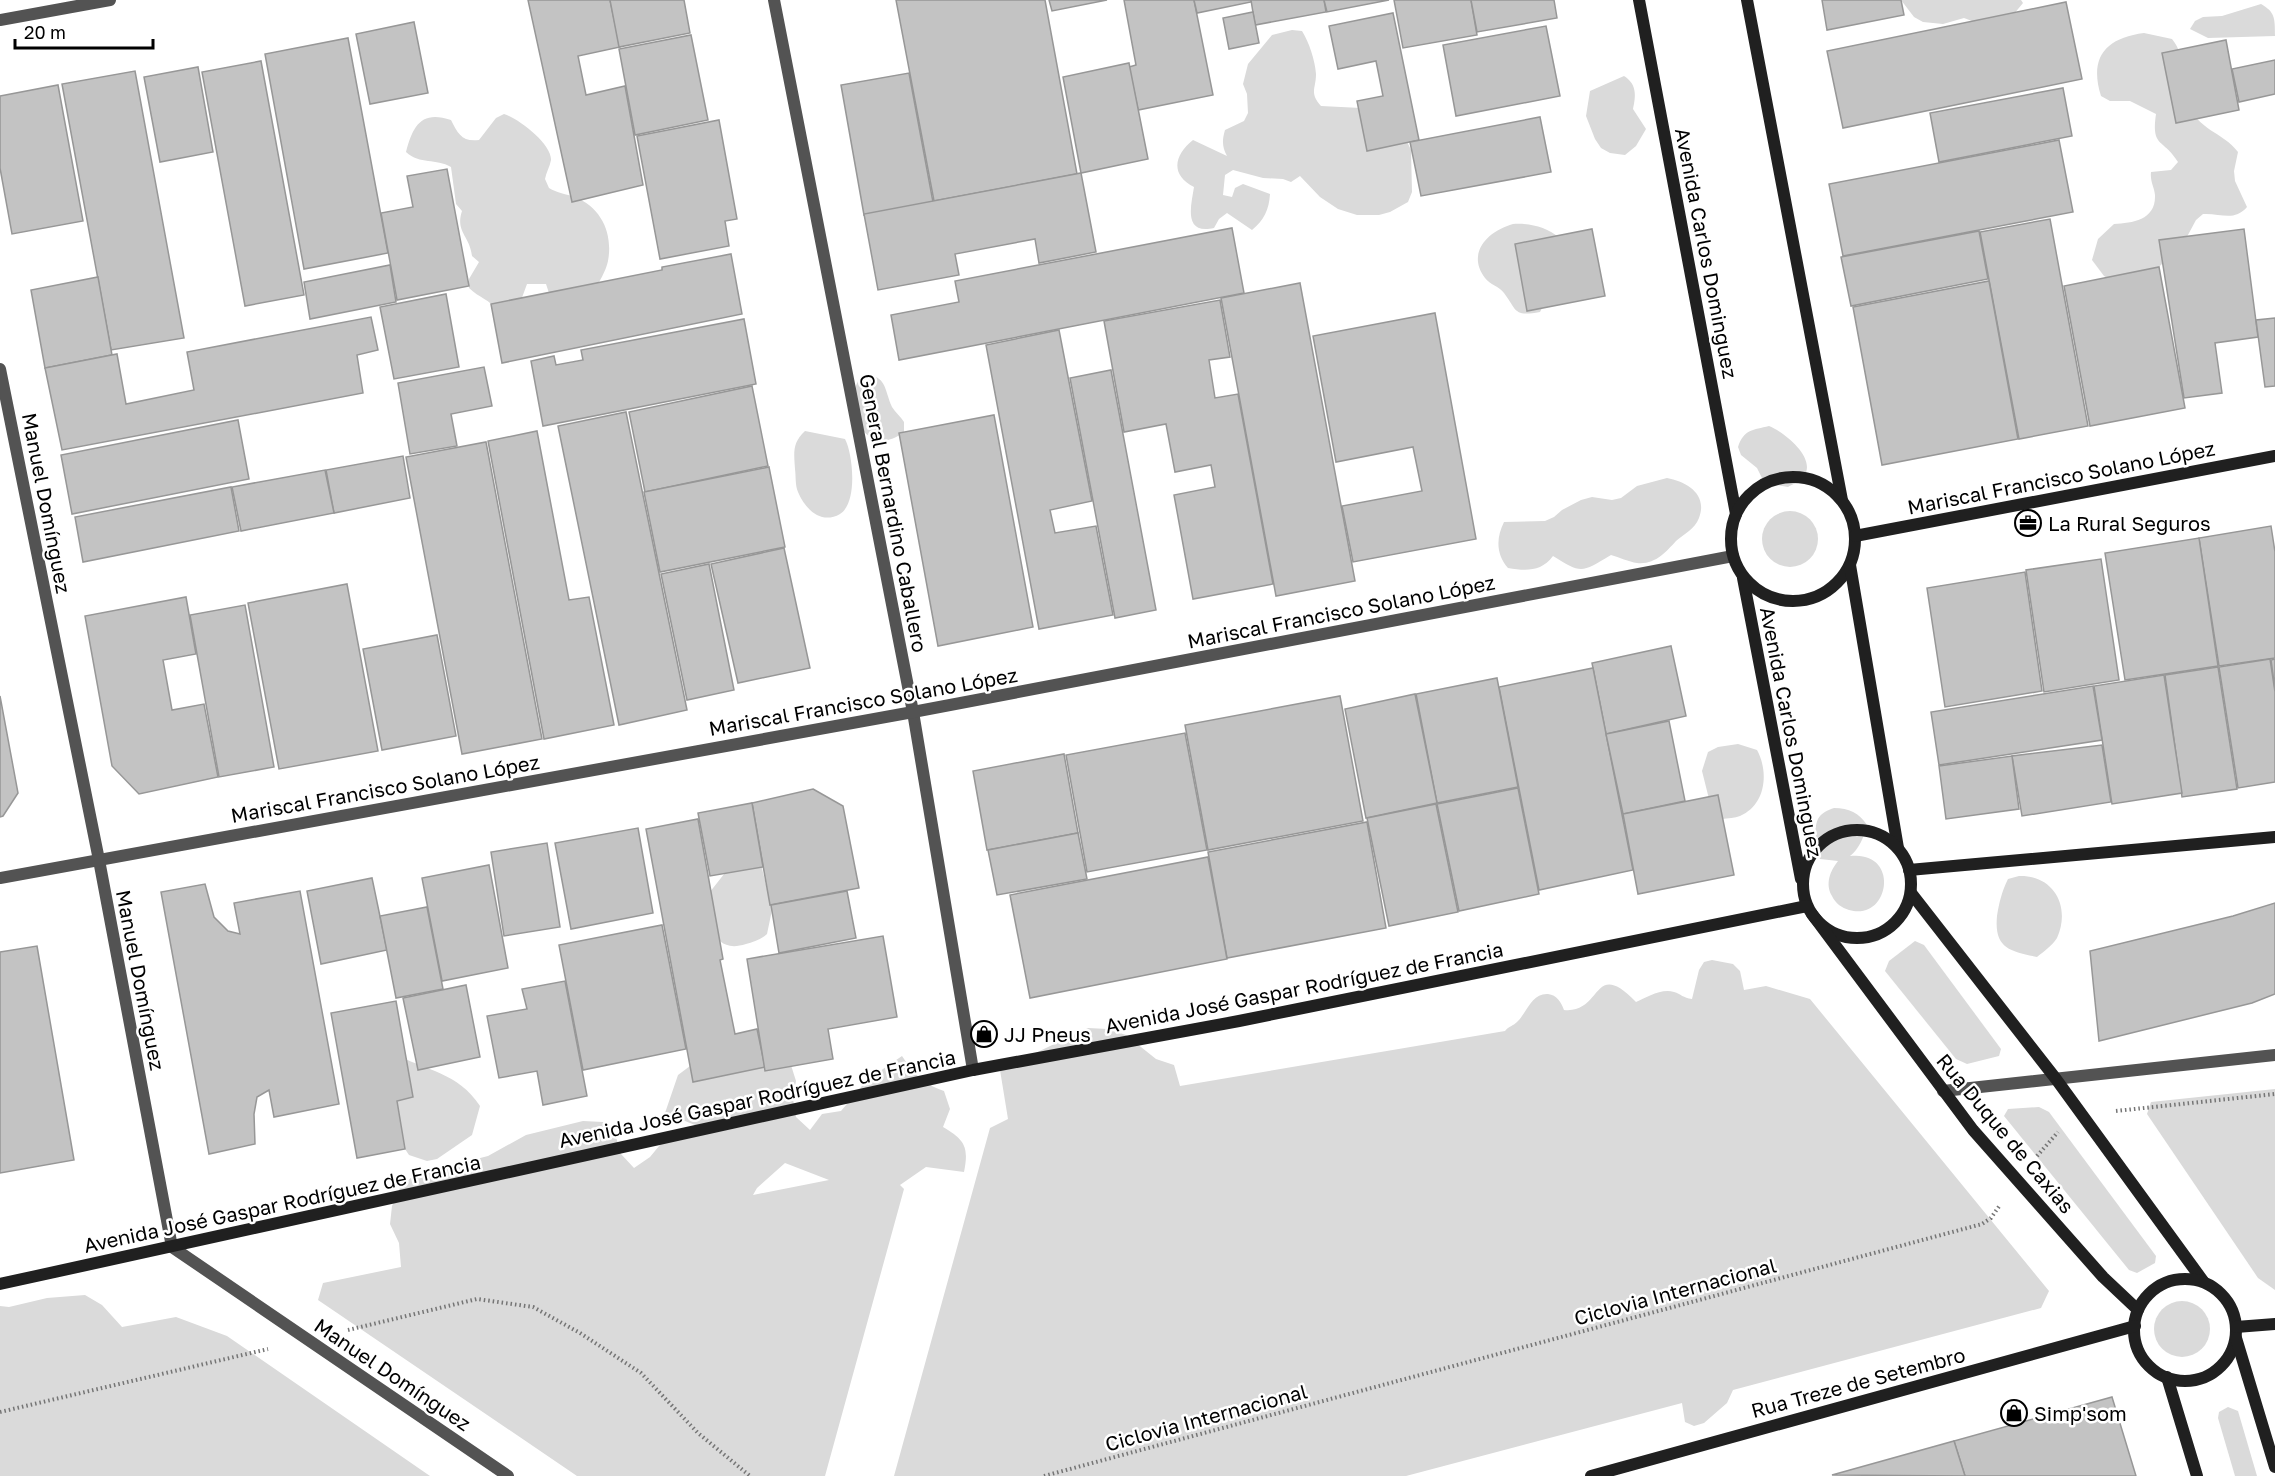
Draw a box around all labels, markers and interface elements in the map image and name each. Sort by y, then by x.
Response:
scale bar [15,12,153,50]
text: 20 m [24,21,66,43]
street label: Avenida Carlos Dominguez [1671,126,1743,380]
street label: General Bernardino Caballero [855,372,933,654]
street label: Manuel Domínguez [18,411,76,595]
street label: Mariscal Francisco Solano López [1905,435,2217,519]
office icon: La Rural Seguros [2013,508,2043,538]
place label: La Rural Seguros [2048,511,2211,535]
street label: Mariscal Francisco Solano López [1185,569,1497,653]
street label: Avenida Carlos Dominguez [1756,605,1828,859]
street label: Mariscal Francisco Solano López [707,662,1019,740]
street label: Mariscal Francisco Solano López [229,749,541,827]
street label: Manuel Domínguez [112,888,170,1072]
street label: Avenida José Gaspar Rodríguez de Francia [1103,937,1505,1037]
shop icon: JJ Pneus [969,1019,999,1049]
place label: JJ Pneus [1004,1022,1091,1046]
street label: Avenida José Gaspar Rodríguez de Francia [556,1044,958,1152]
street label: Rua Duque de Caxias [1932,1048,2080,1218]
street label: Avenida José Gaspar Rodríguez de Francia [81,1149,483,1257]
street label: Ciclovia Internacional [1571,1252,1779,1330]
street label: Manuel Domínguez [310,1313,476,1435]
street label: Rua Treze de Setembro [1748,1342,1968,1422]
street label: Ciclovia Internacional [1102,1378,1310,1456]
shop icon: Simp'som [1999,1398,2029,1428]
place label: Simp'som [2034,1401,2127,1425]

